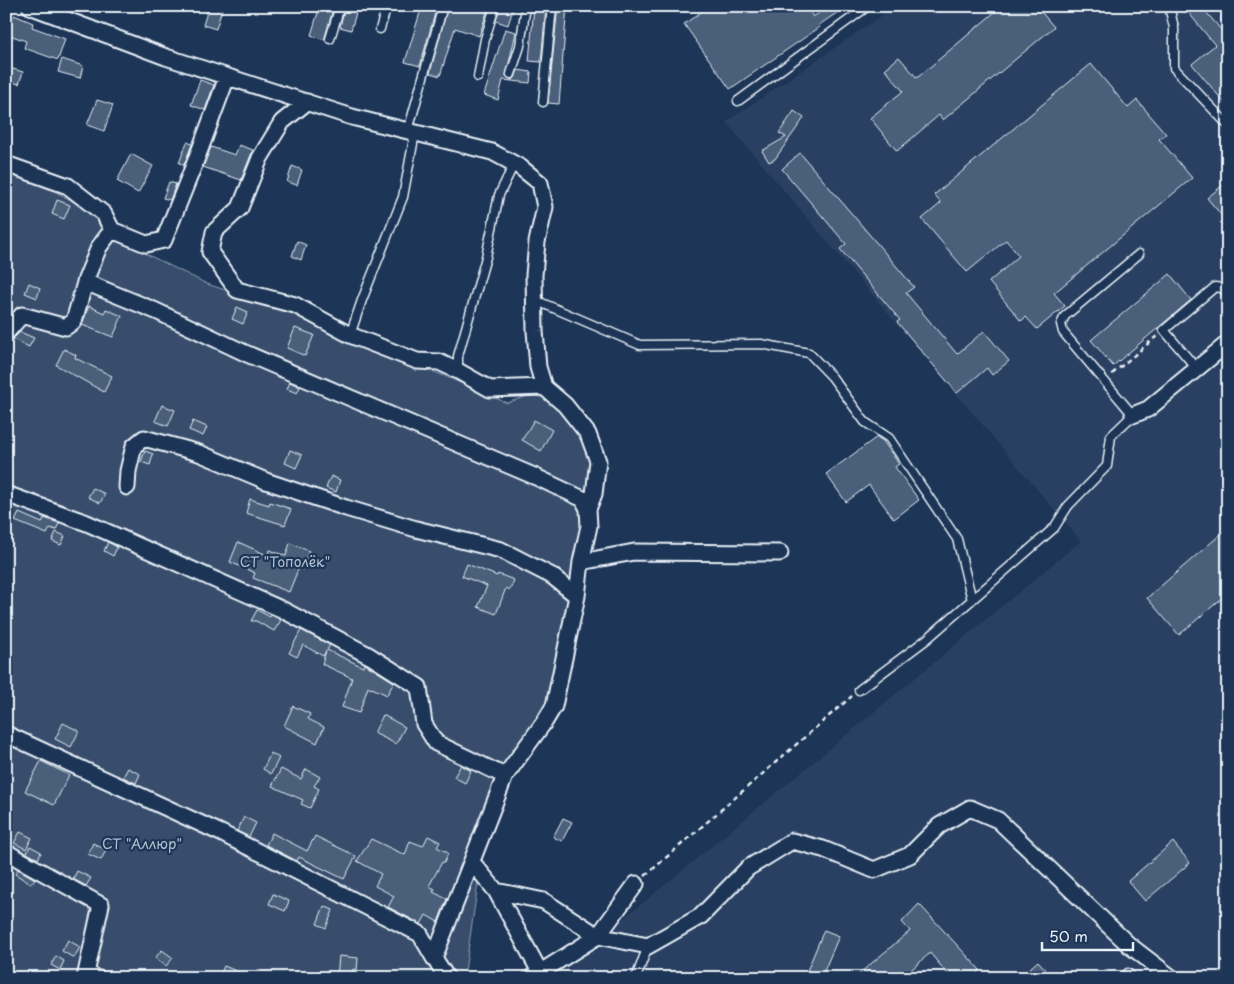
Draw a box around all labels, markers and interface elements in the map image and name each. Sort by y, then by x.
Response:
park label: СТ "Тополёк" [240,551,330,572]
park label: СТ "Аллюр" [102,833,182,854]
scale bar [1042,919,1133,951]
text: 50 m [1049,924,1088,947]

